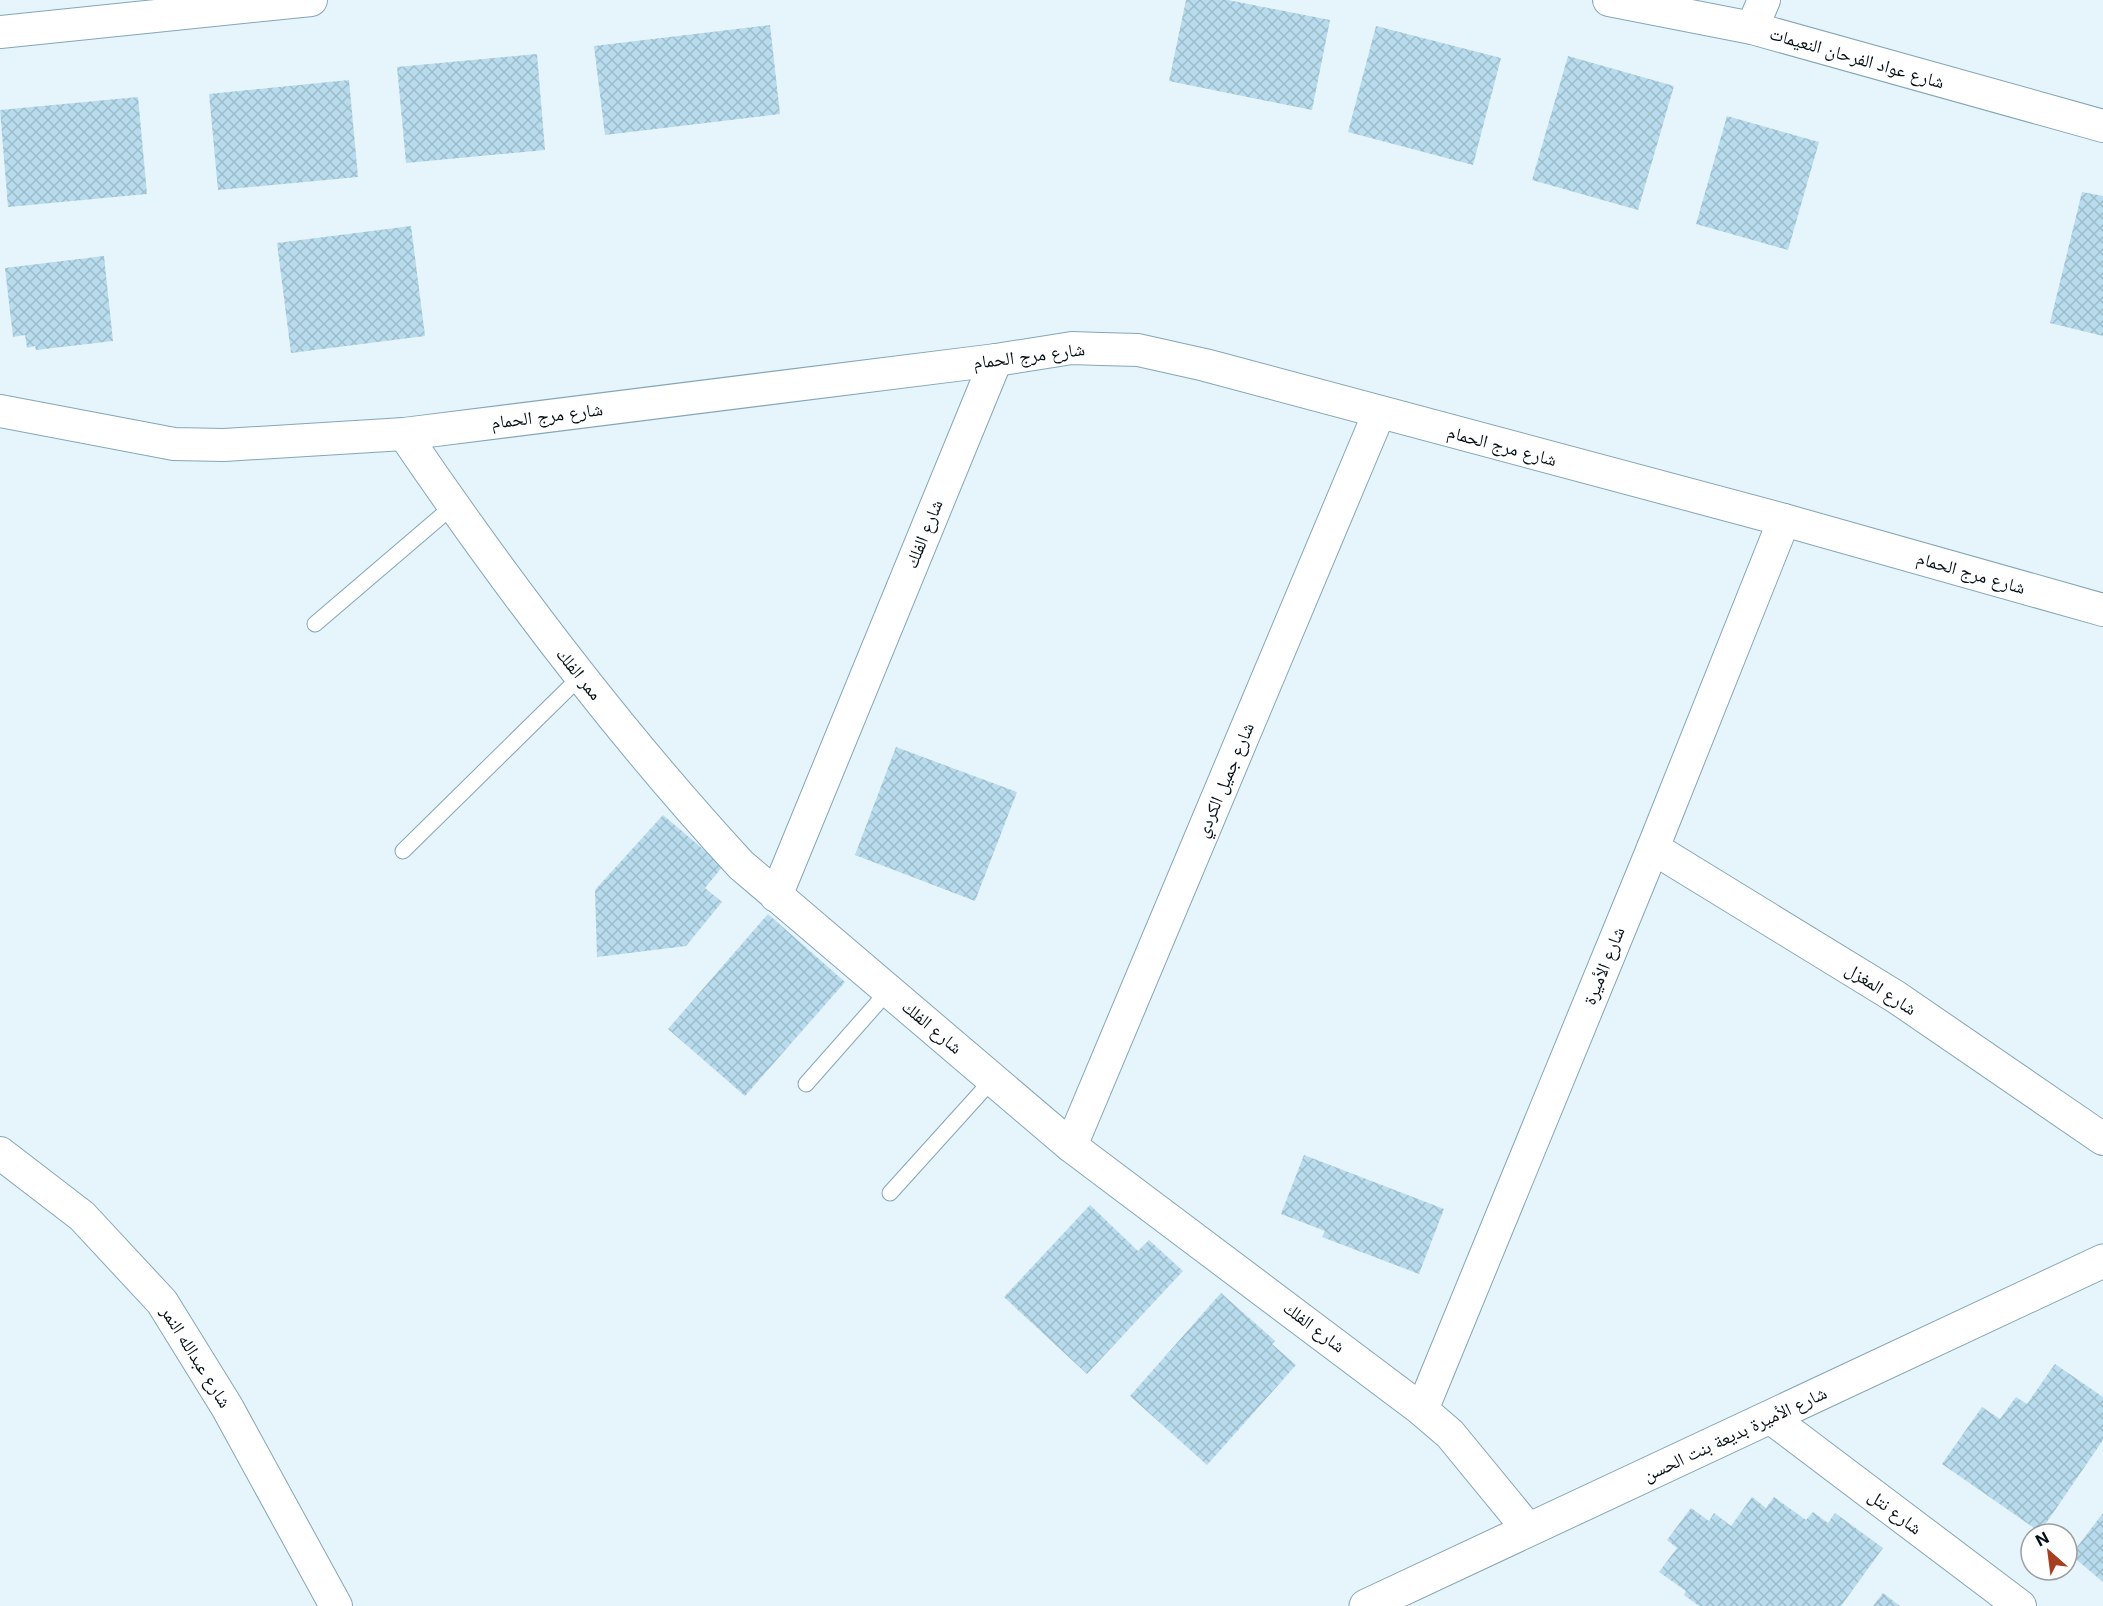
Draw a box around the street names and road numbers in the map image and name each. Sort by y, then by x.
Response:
street label: شارع عواد الفرحان النعيمات [1767,23,1947,93]
street label: شارع مرج الحمام [972,338,1086,375]
street label: شارع مرج الحمام [490,398,604,435]
street label: شارع مرج الحمام [1445,421,1559,472]
street label: شارع الفلك [900,496,948,572]
street label: شارع مرج الحمام [1914,547,2028,600]
street label: ممر الفلك [552,643,607,704]
street label: شارع جميل الكردي [1191,719,1262,842]
street label: شارع الأميرة [1578,924,1630,1008]
street label: شارع المغزل [1841,958,1921,1020]
street label: شارع الفلك [897,995,967,1059]
street label: شارع الفلك [1279,1297,1349,1357]
street label: شارع عبدالله النمر [155,1301,236,1412]
street label: شارع الأميرة بديعة بنت الحسن [1640,1382,1830,1486]
street label: شارع نتل [1864,1485,1926,1539]

